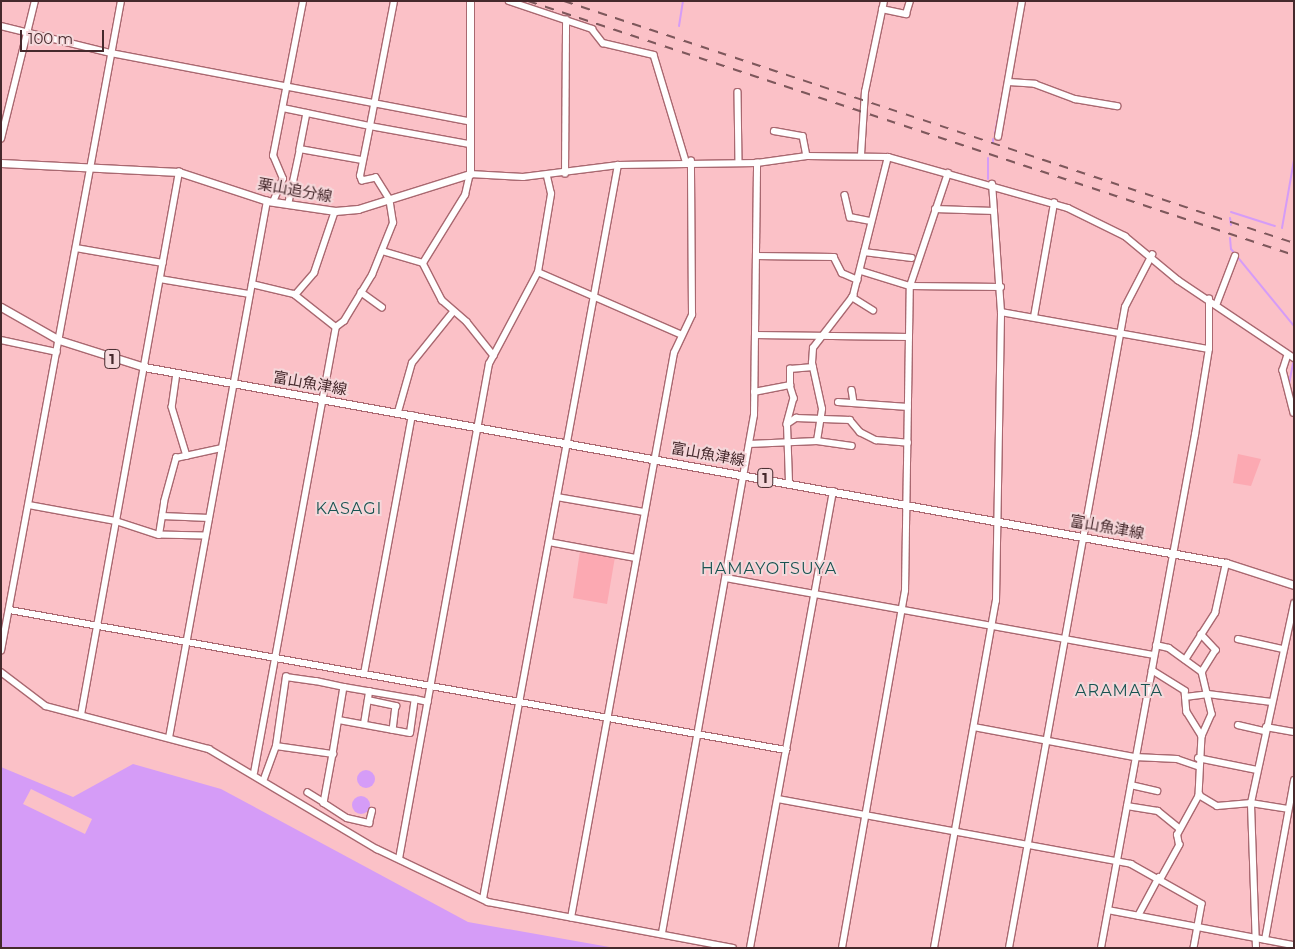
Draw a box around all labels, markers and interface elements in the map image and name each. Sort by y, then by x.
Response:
scale bar [22,20,106,52]
text: 100 m [28,29,73,48]
street label: 栗山追分線 [257,175,333,205]
road number: 1 [103,348,121,370]
street label: 富山魚津線 [272,368,348,398]
street label: 富山魚津線 [670,439,746,469]
road number: 1 [756,466,774,489]
district label: KASAGI [315,499,383,519]
street label: 富山魚津線 [1069,512,1145,542]
district label: HAMAYOTSUYA [699,559,839,579]
district label: ARAMATA [1074,681,1164,701]

